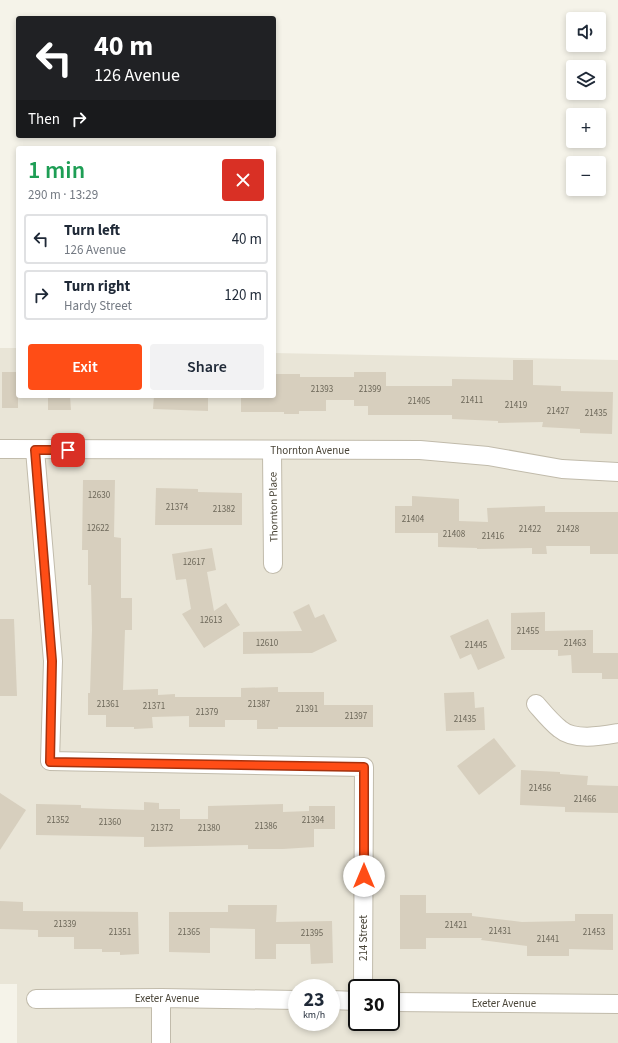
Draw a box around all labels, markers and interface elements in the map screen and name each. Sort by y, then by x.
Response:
map controls [566,12,606,196]
button: sound [566,12,606,52]
text: 40 m [94,26,153,66]
icon: left [28,32,80,84]
button: layers [566,60,606,100]
text: 126 Avenue [94,63,180,88]
icon: right [68,108,90,130]
button: + [566,108,606,148]
text: Then [28,109,60,130]
text: 1 min [28,153,85,188]
button: − [566,156,606,196]
button: close [222,159,264,201]
text: 290 m · 13:29 [28,186,98,204]
text: Turn left [64,220,120,241]
icon: left [30,228,52,250]
text: 40 m [232,229,262,250]
text: 126 Avenue [64,241,126,259]
text: Turn right [64,276,130,297]
icon: right [30,284,52,306]
text: 120 m [224,285,262,306]
text: Hardy Street [64,297,132,315]
button: Exit [28,344,142,390]
button: Share [150,344,264,390]
house number: 21393 [311,383,334,396]
house number: 21399 [359,383,382,396]
house number: 21411 [461,394,483,407]
house number: 21405 [408,395,431,408]
house number: 21419 [505,399,528,412]
house number: 21427 [547,405,570,418]
house number: 21435 [585,407,608,420]
pin [51,433,85,467]
icon: arrive [57,439,79,461]
street label: Thornton Avenue [270,443,350,458]
street label: Thornton Place [265,471,282,542]
house number: 12630 [88,489,111,502]
house number: 21374 [166,501,189,514]
house number: 21382 [213,503,236,516]
house number: 21404 [402,513,425,526]
house number: 12622 [87,522,110,535]
house number: 21422 [519,523,542,536]
house number: 21428 [557,523,580,536]
house number: 21408 [443,528,466,541]
house number: 21416 [482,530,505,543]
house number: 12617 [183,556,206,569]
house number: 12613 [200,614,223,627]
house number: 21455 [517,625,540,638]
house number: 12610 [256,637,279,650]
house number: 21463 [564,637,587,650]
house number: 21445 [465,639,488,652]
house number: 21361 [97,698,119,711]
house number: 21387 [248,698,271,711]
house number: 21371 [143,700,165,713]
house number: 21391 [296,703,318,716]
house number: 21379 [196,706,219,719]
house number: 21397 [345,710,368,723]
house number: 21435 [454,713,477,726]
house number: 21456 [529,782,552,795]
house number: 21466 [574,793,597,806]
house number: 21352 [47,814,70,827]
house number: 21394 [302,814,325,827]
house number: 21360 [99,816,122,829]
house number: 21386 [255,820,278,833]
house number: 21372 [151,822,174,835]
house number: 21380 [198,822,221,835]
position arrow [343,855,385,897]
street label: 214 Street [356,915,371,961]
house number: 21339 [54,918,77,931]
house number: 21421 [445,919,467,932]
house number: 21431 [489,925,511,938]
house number: 21351 [109,926,131,939]
house number: 21365 [178,926,201,939]
house number: 21453 [583,926,606,939]
house number: 21395 [301,927,324,940]
house number: 21441 [537,933,559,946]
speed limit sign: 30 [348,979,400,1031]
text: 23 [303,986,325,1014]
street label: Exeter Avenue [135,991,200,1006]
street label: Exeter Avenue [472,996,537,1011]
text: km/h [303,1008,325,1022]

